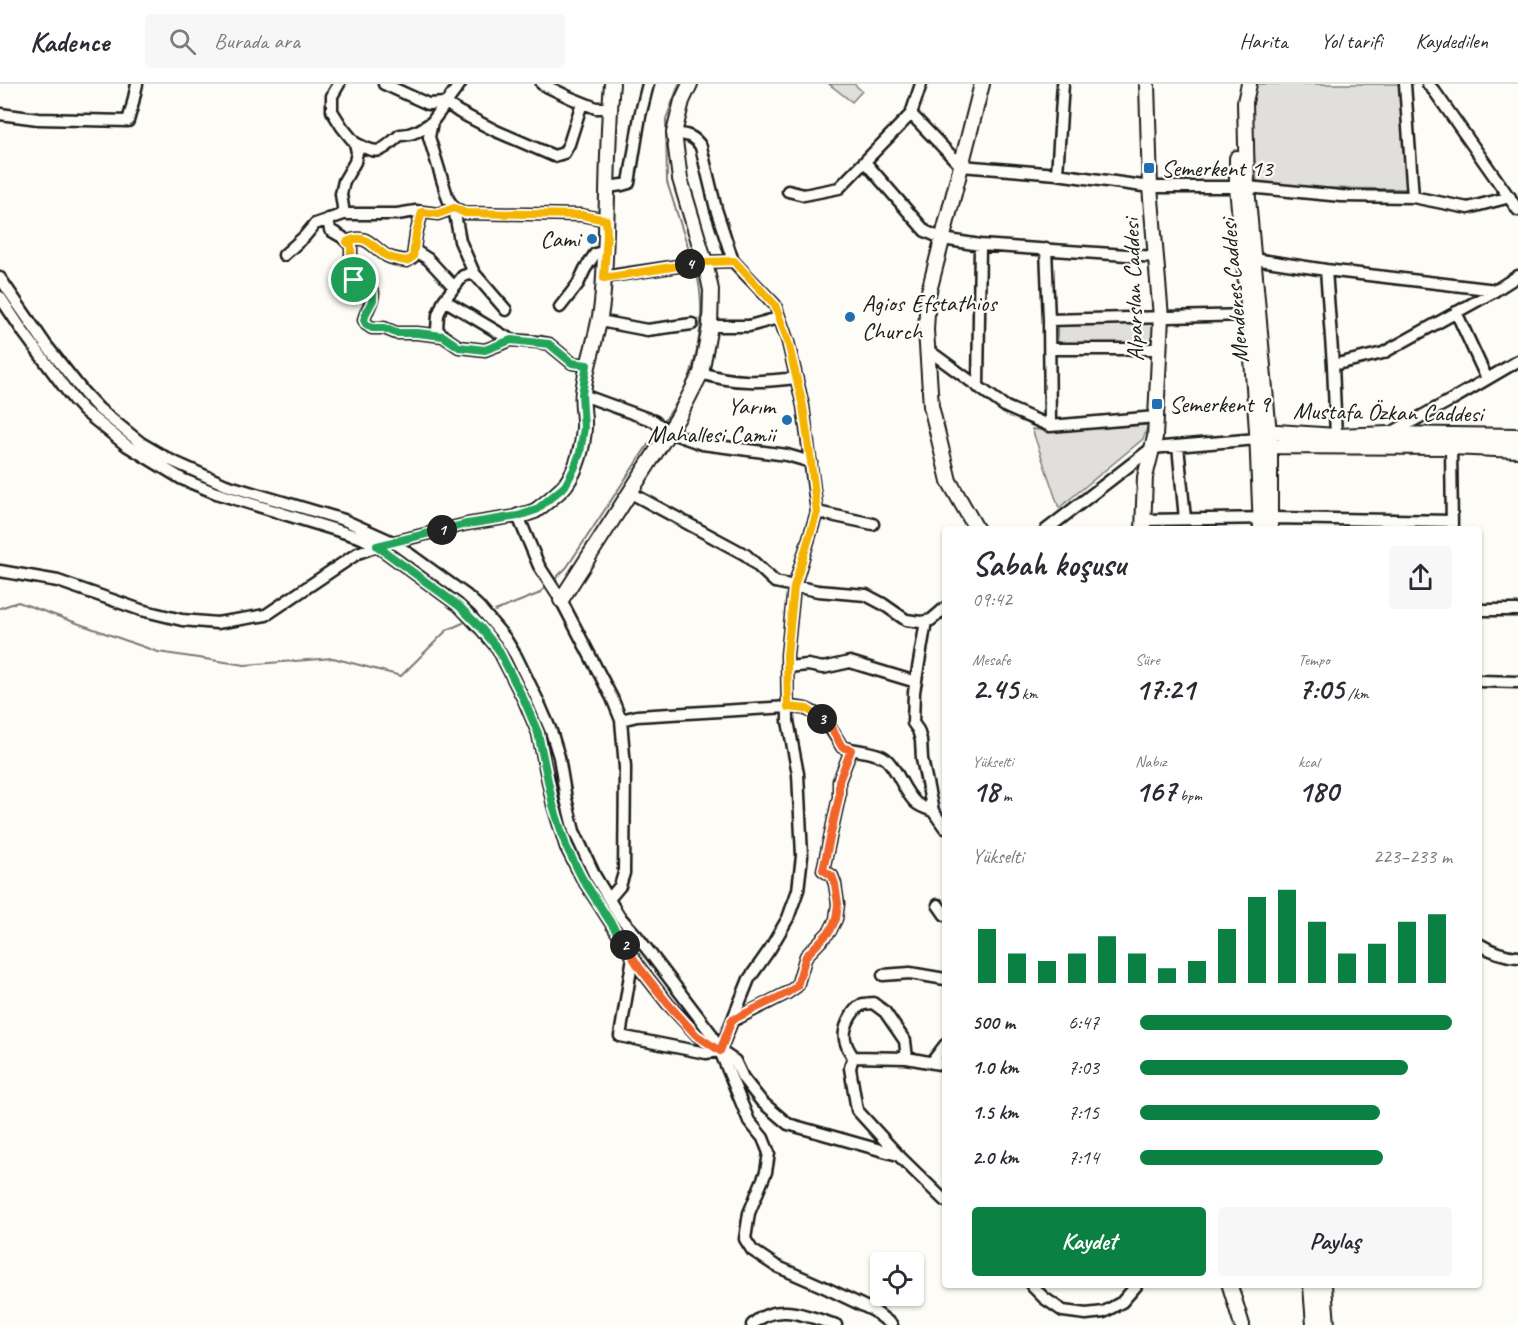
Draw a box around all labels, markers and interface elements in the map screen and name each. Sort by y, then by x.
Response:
search box [145,14,565,68]
text: Kadence [30,24,109,59]
icon: search [166,25,199,58]
text: Burada ara [214,27,300,55]
text: Harita [1239,28,1288,54]
text: Yol tarifi [1321,28,1382,54]
text: Kaydedilen [1415,28,1488,54]
place label: Semerkent 13 [1161,153,1275,183]
marker: Semerkent 13 [1142,161,1156,175]
street label: Menderes Caddesi [1212,214,1255,364]
street label: Alparslan Caddesi [1115,215,1150,362]
place label: Cami [540,224,583,254]
marker: Cami [585,232,599,246]
pin: 4 [675,249,705,279]
pin [328,254,379,305]
text: 4 [686,254,694,274]
icon: arrive [337,263,370,296]
place label: Agios Efstathios Church [862,288,998,346]
marker: Agios Efstathios Church [843,310,857,324]
place label: Semerkent 9 [1169,389,1272,419]
place label: Yarım Mahallesi Camii [647,391,778,449]
street label: Mustafa Özkan Caddesi [1293,395,1486,429]
marker: Semerkent 9 [1150,397,1164,411]
marker: Yarım Mahallesi Camii [780,413,794,427]
pin: 1 [427,515,457,545]
text: 1 [438,520,446,540]
text: Sabah koşusu [972,543,1126,585]
button: share [1389,546,1452,609]
text: 09:42 [972,587,1012,612]
text: Mesafe [972,650,1010,670]
text: Süre [1135,650,1160,670]
text: Tempo [1298,650,1330,670]
text: 2.45 [972,670,1018,708]
text: 17:21 [1135,670,1195,708]
text: 7:05 [1298,670,1344,708]
text: km [1018,684,1037,704]
text: /km [1344,684,1369,704]
pin: 3 [807,704,837,734]
text: 3 [818,709,826,729]
text: Yükselti [972,752,1013,772]
text: Nabız [1135,752,1167,772]
text: kcal [1298,752,1319,772]
text: 18 [972,772,999,810]
text: 167 [1135,772,1176,810]
text: 180 [1298,772,1339,810]
text: m [999,786,1012,806]
text: bpm [1176,786,1202,806]
text: Yükselti [972,844,1024,869]
text: 223–233 m [1373,844,1452,869]
pin: 2 [610,930,640,960]
text: 2 [621,935,629,955]
text: 500 m [972,1010,1015,1035]
text: 6:47 [1068,1010,1099,1035]
text: 1.0 km [972,1055,1019,1080]
text: 7:03 [1068,1055,1099,1080]
text: 1.5 km [972,1100,1018,1125]
text: 7:15 [1068,1100,1099,1125]
text: 2.0 km [972,1145,1019,1170]
text: 7:14 [1068,1145,1099,1170]
button: Kaydet [972,1207,1206,1276]
button: Paylaş [1218,1207,1452,1276]
map controls [870,1252,924,1306]
button: locate [870,1252,924,1306]

